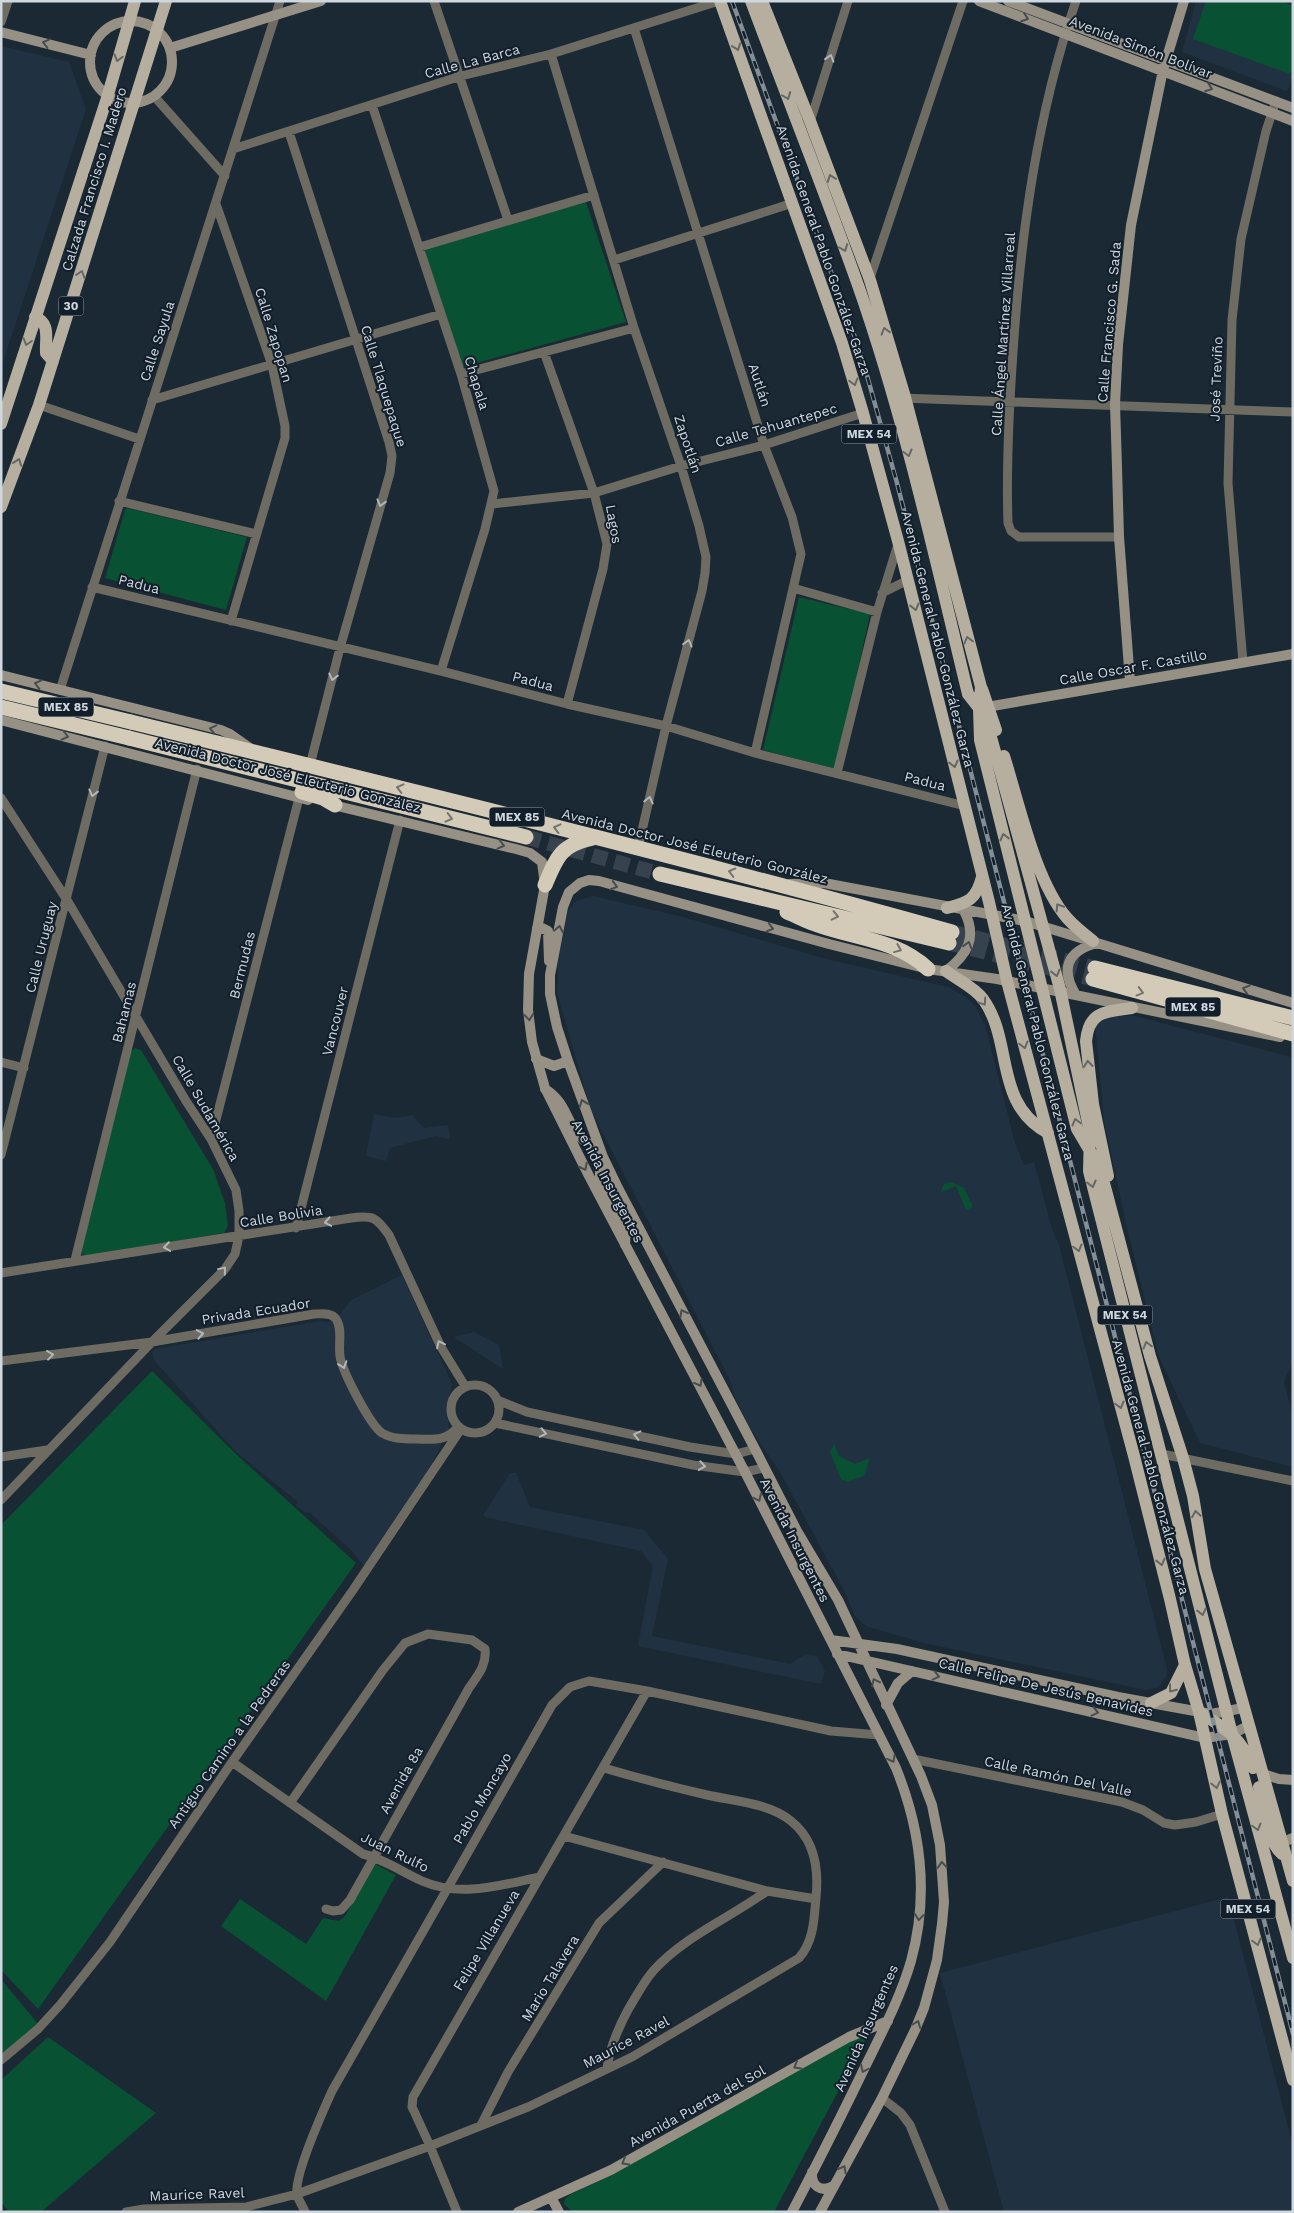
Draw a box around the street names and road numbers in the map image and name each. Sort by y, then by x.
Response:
street label: Avenida Simón Bolívar [1067,12,1215,82]
street label: Calle La Barca [423,41,521,81]
street label: Calzada Francisco I. Madero [58,85,130,273]
street label: Avenida General Pablo González Garza [774,123,875,377]
street label: Calle Ángel Martínez Villarreal [988,231,1018,436]
street label: Calle Francisco G. Sada [1094,241,1124,403]
street label: Calle Zapopan [252,286,296,384]
road number: 30 [58,296,84,316]
street label: Calle Sayula [137,299,178,383]
street label: Calle Tlaquepaque [358,323,410,449]
street label: José Treviño [1207,336,1225,422]
street label: Chapala [461,354,493,412]
street label: Autlán [746,361,774,409]
street label: Calle Tehuantepec [713,400,839,450]
street label: Zapotlán [671,413,705,475]
road number: MEX 54 [842,424,896,444]
street label: Lagos [603,503,625,545]
street label: Avenida General Pablo González Garza [898,509,978,769]
street label: Padua [117,571,161,597]
street label: Calle Oscar F. Castillo [1058,646,1208,688]
street label: Padua [511,668,555,694]
road number: MEX 85 [38,698,94,716]
street label: Avenida Doctor José Eleuterio González [153,734,423,816]
street label: Padua [903,768,947,794]
street label: Avenida Doctor José Eleuterio González [560,805,830,887]
road number: MEX 85 [490,808,544,826]
street label: Calle Uruguay [22,899,60,995]
street label: Avenida General Pablo González Garza [998,902,1078,1162]
street label: Bermudas [226,930,258,1000]
street label: Bahamas [109,980,139,1044]
street label: Vancouver [319,984,351,1057]
road number: MEX 85 [1166,998,1220,1016]
street label: Calle Sudamérica [169,1052,243,1164]
street label: Avenida Insurgentes [569,1117,647,1245]
street label: Calle Bolivia [239,1202,324,1230]
street label: Privada Ecuador [200,1294,312,1328]
road number: MEX 54 [1098,1306,1152,1324]
street label: Avenida General Pablo González Garza [1109,1338,1193,1597]
street label: Avenida Insurgentes [757,1475,833,1605]
street label: Calle Felipe De Jesús Benavides [937,1654,1155,1720]
street label: Antiguo Camino a la Pedreras [165,1657,293,1831]
street label: Avenida 8a [376,1744,426,1816]
street label: Pablo Moncayo [449,1750,515,1846]
street label: Calle Ramón Del Valle [983,1753,1133,1799]
street label: Juan Rulfo [358,1829,432,1875]
street label: Felipe Villanueva [450,1887,522,1993]
road number: MEX 54 [1220,1900,1276,1918]
street label: Mario Talavera [518,1932,582,2024]
street label: Avenida Insurgentes [831,1962,901,2094]
street label: Maurice Ravel [580,2012,672,2071]
street label: Avenida Puerta del Sol [626,2061,769,2150]
street label: Maurice Ravel [149,2184,246,2204]

